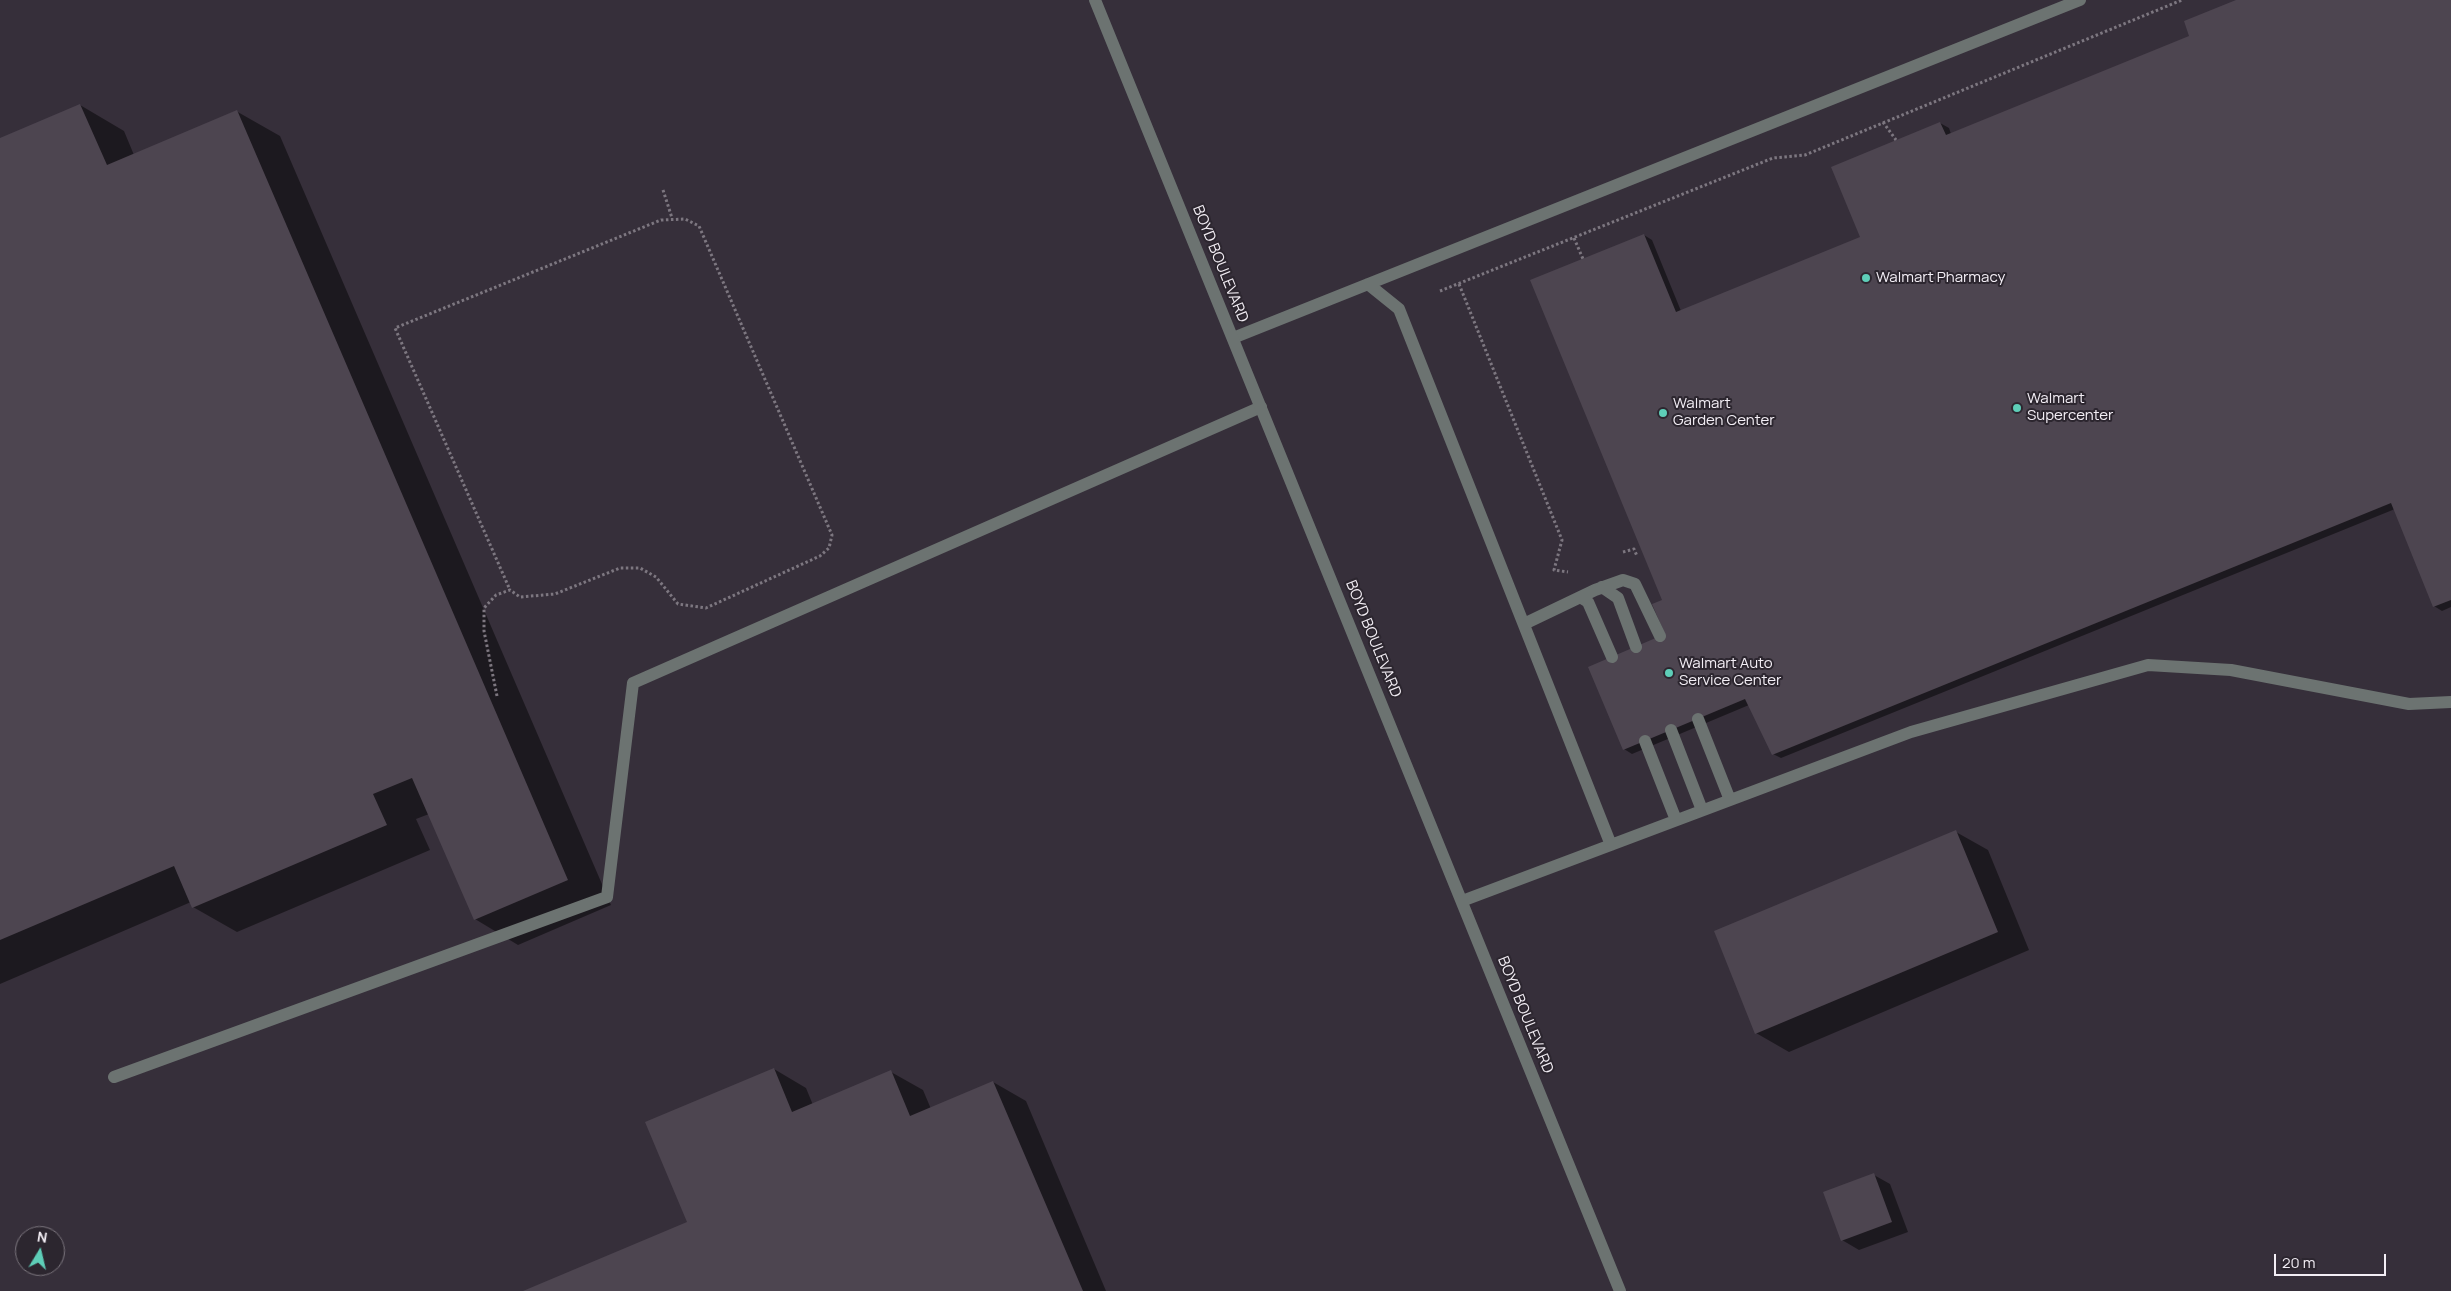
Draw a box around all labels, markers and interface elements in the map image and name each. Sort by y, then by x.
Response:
street label: BOYD BOULEVARD [1188,203,1252,325]
place label: Walmart Pharmacy [1876,269,2005,287]
marker: Walmart Pharmacy [1860,272,1872,284]
place label: Walmart Supercenter [2027,390,2113,425]
place label: Walmart Garden Center [1673,395,1775,430]
marker: Walmart Supercenter [2011,402,2023,414]
marker: Walmart Garden Center [1657,407,1669,419]
street label: BOYD BOULEVARD [1341,578,1405,700]
place label: Walmart Auto Service Center [1679,655,1781,690]
marker: Walmart Auto Service Center [1663,667,1675,679]
street label: BOYD BOULEVARD [1493,954,1557,1076]
north arrow [15,1226,65,1276]
text: N [36,1227,49,1247]
scale bar [2276,1244,2388,1276]
text: 20 m [2282,1252,2315,1273]

